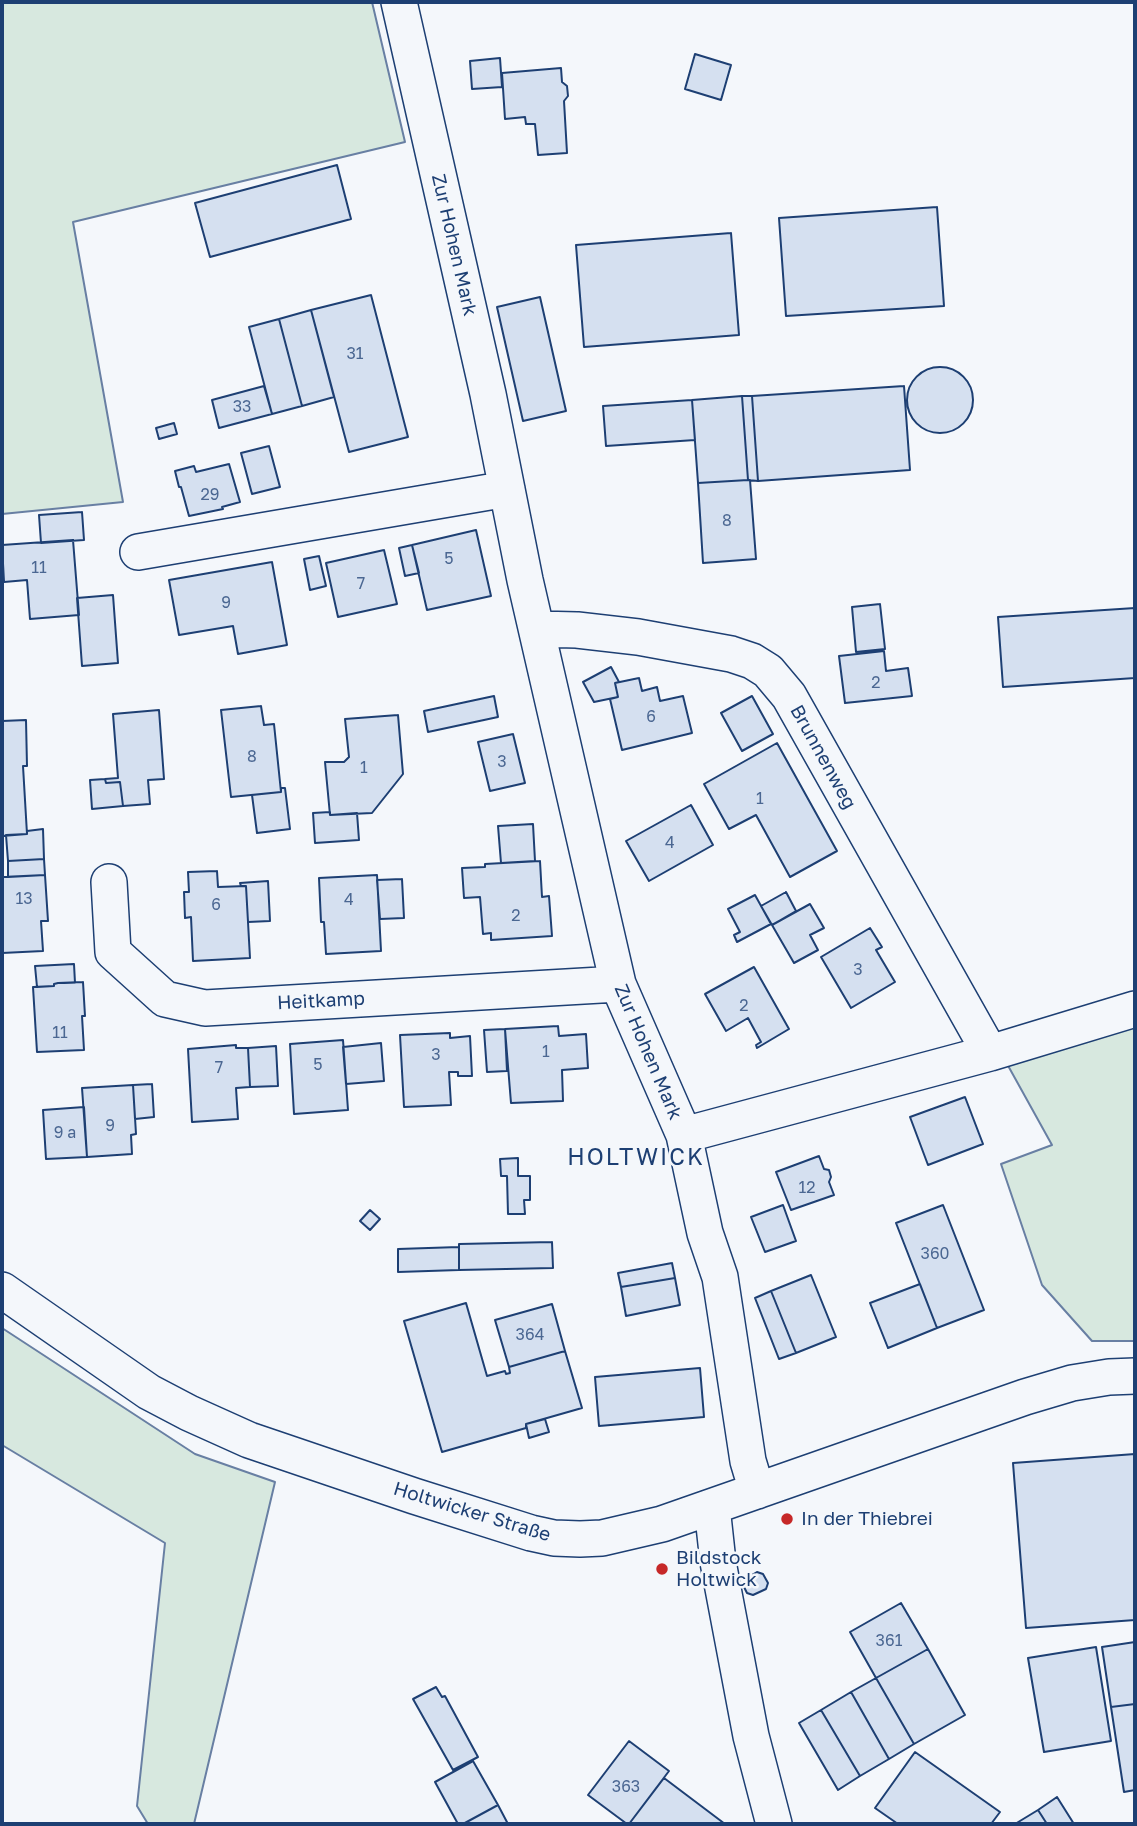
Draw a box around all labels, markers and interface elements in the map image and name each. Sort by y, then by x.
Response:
street label: Zur Hohen Mark [427,172,481,318]
house number: 31 [346,344,364,364]
house number: 33 [233,397,251,417]
house number: 29 [201,485,219,505]
house number: 8 [722,511,732,531]
house number: 5 [444,549,454,569]
house number: 11 [31,558,47,578]
house number: 7 [357,574,365,594]
house number: 9 [221,593,231,613]
house number: 2 [871,673,881,693]
street label: Brunnenweg [785,701,861,813]
house number: 6 [646,707,656,727]
house number: 8 [247,747,257,767]
house number: 3 [497,752,507,772]
house number: 1 [360,758,368,778]
house number: 1 [756,789,764,809]
house number: 4 [665,833,675,853]
house number: 13 [15,889,33,909]
house number: 4 [344,890,354,910]
house number: 6 [211,895,221,915]
house number: 2 [511,906,521,926]
house number: 3 [853,960,863,980]
street label: Zur Hohen Mark [609,981,687,1123]
street label: Heitkamp [276,987,366,1015]
house number: 2 [739,996,749,1016]
house number: 11 [52,1023,68,1043]
house number: 1 [542,1042,550,1062]
house number: 3 [431,1045,441,1065]
house number: 5 [313,1055,323,1075]
house number: 7 [215,1058,223,1078]
house number: 9 [105,1116,115,1136]
house number: 9 a [54,1123,76,1143]
district label: HOLTWICK [568,1144,704,1172]
house number: 12 [798,1178,816,1198]
house number: 360 [921,1244,949,1264]
house number: 364 [516,1325,544,1345]
street label: Holtwicker Straße [391,1477,553,1547]
place label: In der Thiebrei [801,1508,933,1530]
marker: In der Thiebrei [779,1511,795,1527]
place label: Bildstock Holtwick [676,1547,762,1591]
marker: Bildstock Holtwick [654,1561,670,1577]
house number: 361 [876,1631,902,1651]
house number: 363 [612,1777,640,1797]

